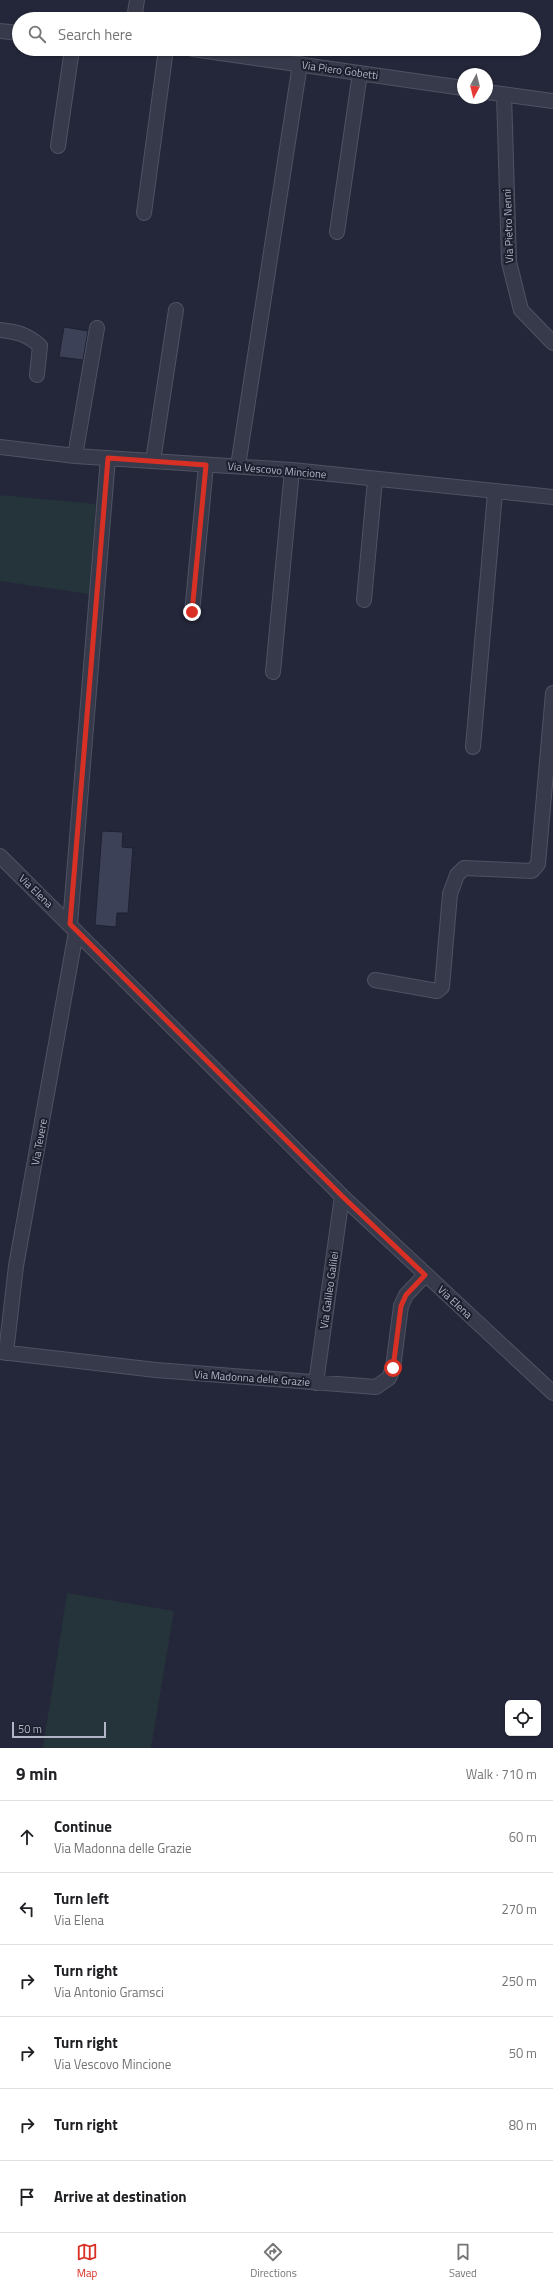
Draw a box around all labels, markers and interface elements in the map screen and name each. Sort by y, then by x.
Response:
search box [12,12,541,56]
icon: search [26,23,48,45]
text: Search here [58,23,132,46]
street label: Via Piero Gobetti [301,57,379,83]
north arrow [457,68,493,104]
street label: Via Pietro Nenni [499,189,517,263]
street label: Via Vescovo Mincione [227,458,328,482]
route end [183,603,201,621]
street label: Via Elena [15,871,57,912]
street label: Via Tevere [27,1117,51,1167]
street label: Via Galileo Galilei [316,1250,342,1330]
street label: Via Elena [434,1282,476,1323]
route start [384,1359,402,1377]
street label: Via Madonna delle Grazie [193,1366,311,1390]
map controls [505,1700,541,1736]
button: locate [505,1700,541,1736]
scale bar [12,1720,106,1739]
text: 50 m [18,1721,42,1737]
text: 9 min [16,1761,57,1787]
text: Walk · 710 m [466,1764,537,1784]
text: Continue [54,1815,112,1838]
icon: ahead [16,1826,38,1848]
text: 60 m [509,1827,537,1847]
text: Via Madonna delle Grazie [54,1838,192,1858]
text: Turn left [54,1887,109,1910]
icon: left [16,1898,38,1920]
text: 270 m [501,1899,537,1919]
text: Via Elena [54,1910,104,1930]
text: Turn right [54,1959,118,1982]
icon: right [16,1970,38,1992]
text: 250 m [501,1971,537,1991]
text: Via Antonio Gramsci [54,1982,164,2002]
text: Turn right [54,2031,118,2054]
icon: right [16,2042,38,2064]
text: 50 m [509,2043,537,2063]
text: Via Vescovo Mincione [54,2054,171,2074]
text: Turn right [54,2113,118,2136]
icon: right [16,2114,38,2136]
text: 80 m [509,2115,537,2135]
text: Arrive at destination [54,2185,187,2208]
icon: arrive [16,2186,38,2208]
tab: Map [76,2241,98,2281]
tab: Directions [250,2241,297,2281]
tab: Saved [449,2241,477,2281]

